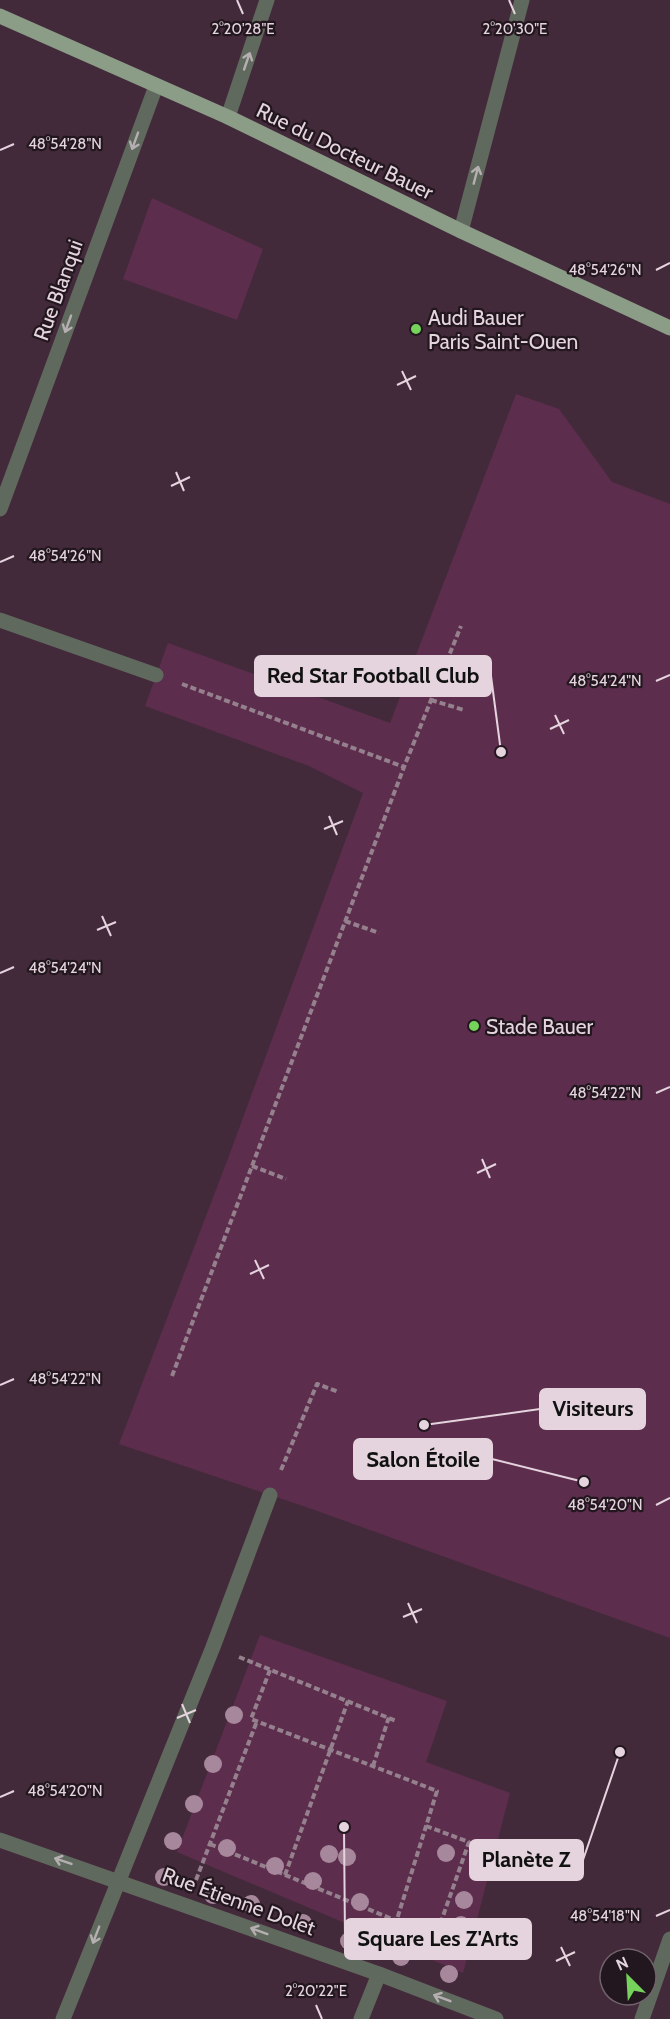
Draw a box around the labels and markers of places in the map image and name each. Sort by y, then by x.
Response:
place label: Audi Bauer Paris Saint-Ouen [428,305,578,354]
marker: Audi Bauer Paris Saint-Ouen [409,322,423,336]
callout: Red Star Football Club [255,656,491,696]
place label: Stade Bauer [486,1014,594,1039]
marker: Stade Bauer [467,1019,481,1033]
callout: Visiteurs [540,1389,645,1429]
callout: Salon Étoile [354,1439,492,1479]
callout: Planète Z [470,1840,583,1880]
callout: Square Les Z'Arts [345,1919,531,1959]

